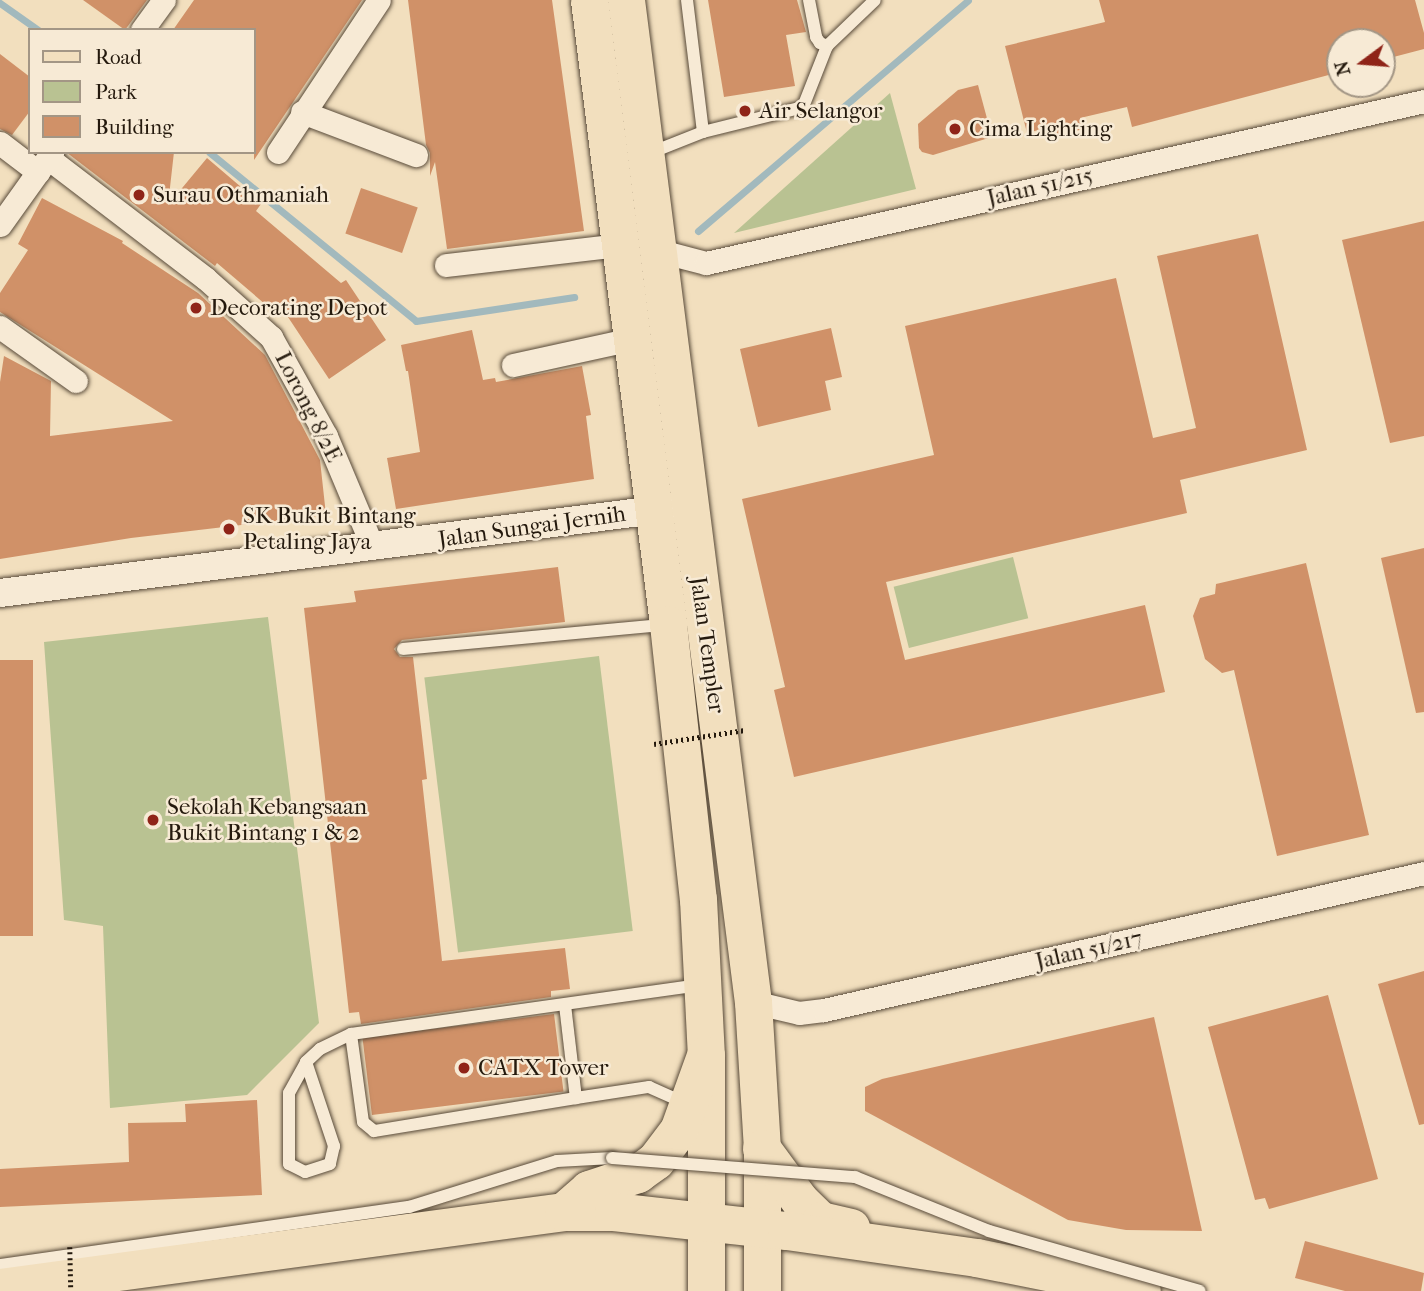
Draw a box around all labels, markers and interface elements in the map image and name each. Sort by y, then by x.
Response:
legend [28,28,256,154]
north arrow [1326,28,1396,98]
text: Road [95,45,142,69]
text: N [1330,58,1355,78]
text: Park [95,80,137,104]
place label: Air Selangor [759,97,882,125]
marker: Air Selangor [737,103,753,119]
text: Building [95,115,173,139]
place label: Cima Lighting [969,115,1112,143]
marker: Cima Lighting [947,121,963,137]
street label: Jalan 51/215 [984,161,1096,213]
place label: Surau Othmaniah [153,181,329,209]
marker: Surau Othmaniah [131,187,147,203]
place label: Decorating Depot [210,294,388,322]
marker: Decorating Depot [188,300,204,316]
street label: Lorong 8/2E [268,347,348,467]
street label: Jalan Sungai Jernih [436,500,628,554]
place label: SK Bukit Bintang Petaling Jaya [243,502,416,556]
marker: SK Bukit Bintang Petaling Jaya [221,521,237,537]
street label: Jalan Templer [684,575,730,715]
place label: Sekolah Kebangsaan Bukit Bintang 1 & 2 [167,793,367,847]
marker: Sekolah Kebangsaan Bukit Bintang 1 & 2 [145,812,161,828]
street label: Jalan 51/217 [1033,924,1145,976]
place label: CATX Tower [478,1054,609,1082]
marker: CATX Tower [456,1060,472,1076]

